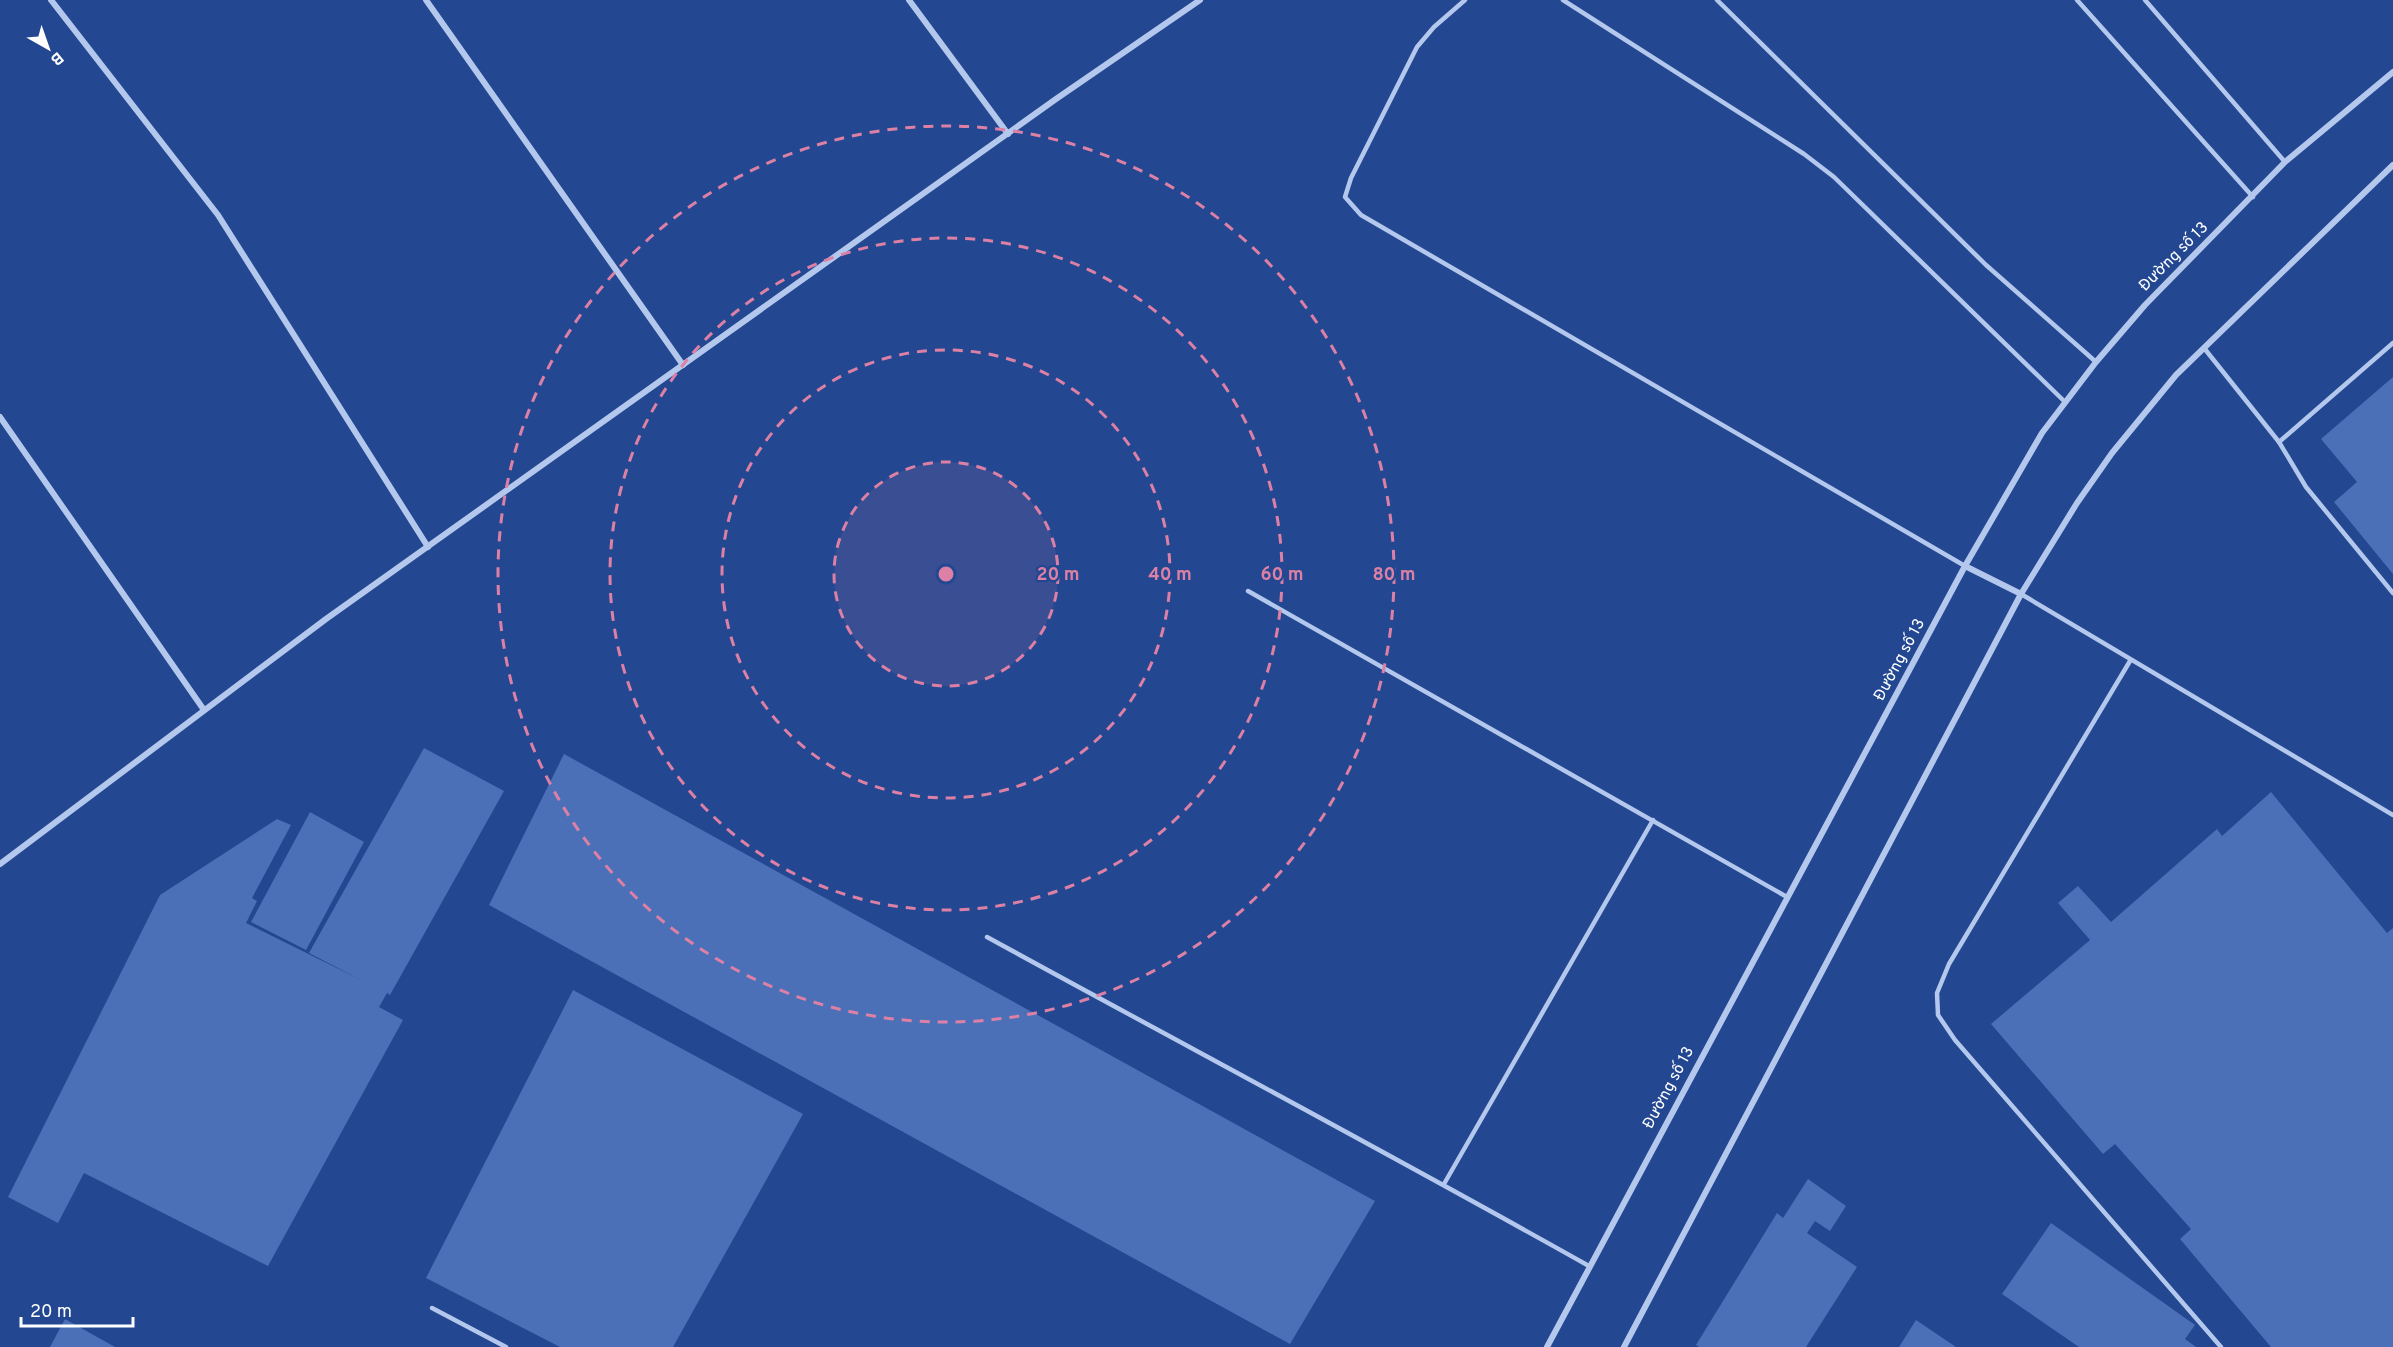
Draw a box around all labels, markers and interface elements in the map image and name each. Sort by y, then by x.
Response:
north arrow [18,18,78,78]
text: B [46,47,67,69]
street label: Đường số 13 [2134,217,2213,296]
centre of rings [936,564,956,584]
text: 20 m [1036,564,1080,587]
text: 40 m [1148,564,1192,587]
text: 60 m [1260,564,1304,587]
text: 80 m [1372,564,1416,587]
street label: Đường số 13 [1869,615,1930,705]
street label: Đường số 13 [1638,1043,1699,1133]
scale bar [21,1290,134,1328]
text: 20 m [30,1301,72,1324]

